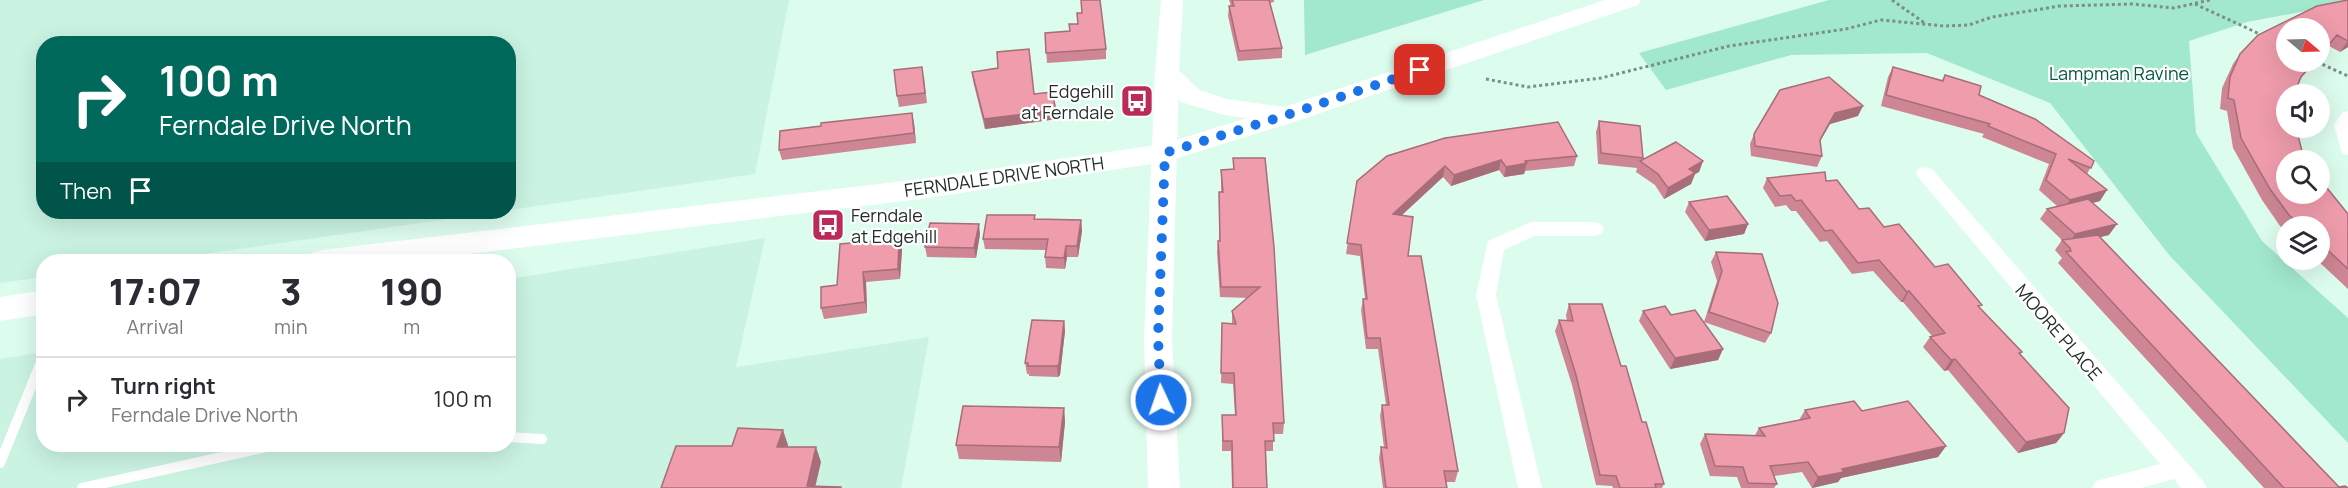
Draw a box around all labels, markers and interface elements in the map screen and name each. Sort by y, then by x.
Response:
north arrow [2276,18,2330,72]
map controls [2276,18,2330,270]
pin [1394,44,1445,95]
text: 100 m [159,51,279,109]
icon: arrive [1403,53,1436,86]
icon: right [60,60,138,138]
park label: Lampman Ravine [2049,61,2189,85]
place label: Edgehill at Ferndale [1021,79,1114,124]
bus stop icon: Edgehill at Ferndale [1119,83,1155,119]
button: sound [2276,84,2330,138]
text: Ferndale Drive North [159,106,412,143]
street label: FERNDALE DRIVE NORTH [903,150,1105,202]
button: search [2276,150,2330,204]
icon: arrive [124,174,157,207]
text: Then [60,176,112,206]
place label: Ferndale at Edgehill [851,203,937,248]
bus stop icon: Ferndale at Edgehill [810,207,846,243]
button: layers [2276,216,2330,270]
text: 17:07 [109,267,201,316]
text: 3 [280,267,301,316]
text: 190 [380,267,443,316]
street label: MOORE PLACE [2010,279,2108,385]
text: Arrival [126,313,184,340]
text: min [274,313,308,340]
text: m [403,313,420,340]
position arrow [1129,368,1193,432]
text: Turn right [111,371,216,401]
icon: right [60,383,93,416]
text: 100 m [434,384,492,414]
text: Ferndale Drive North [111,401,298,428]

